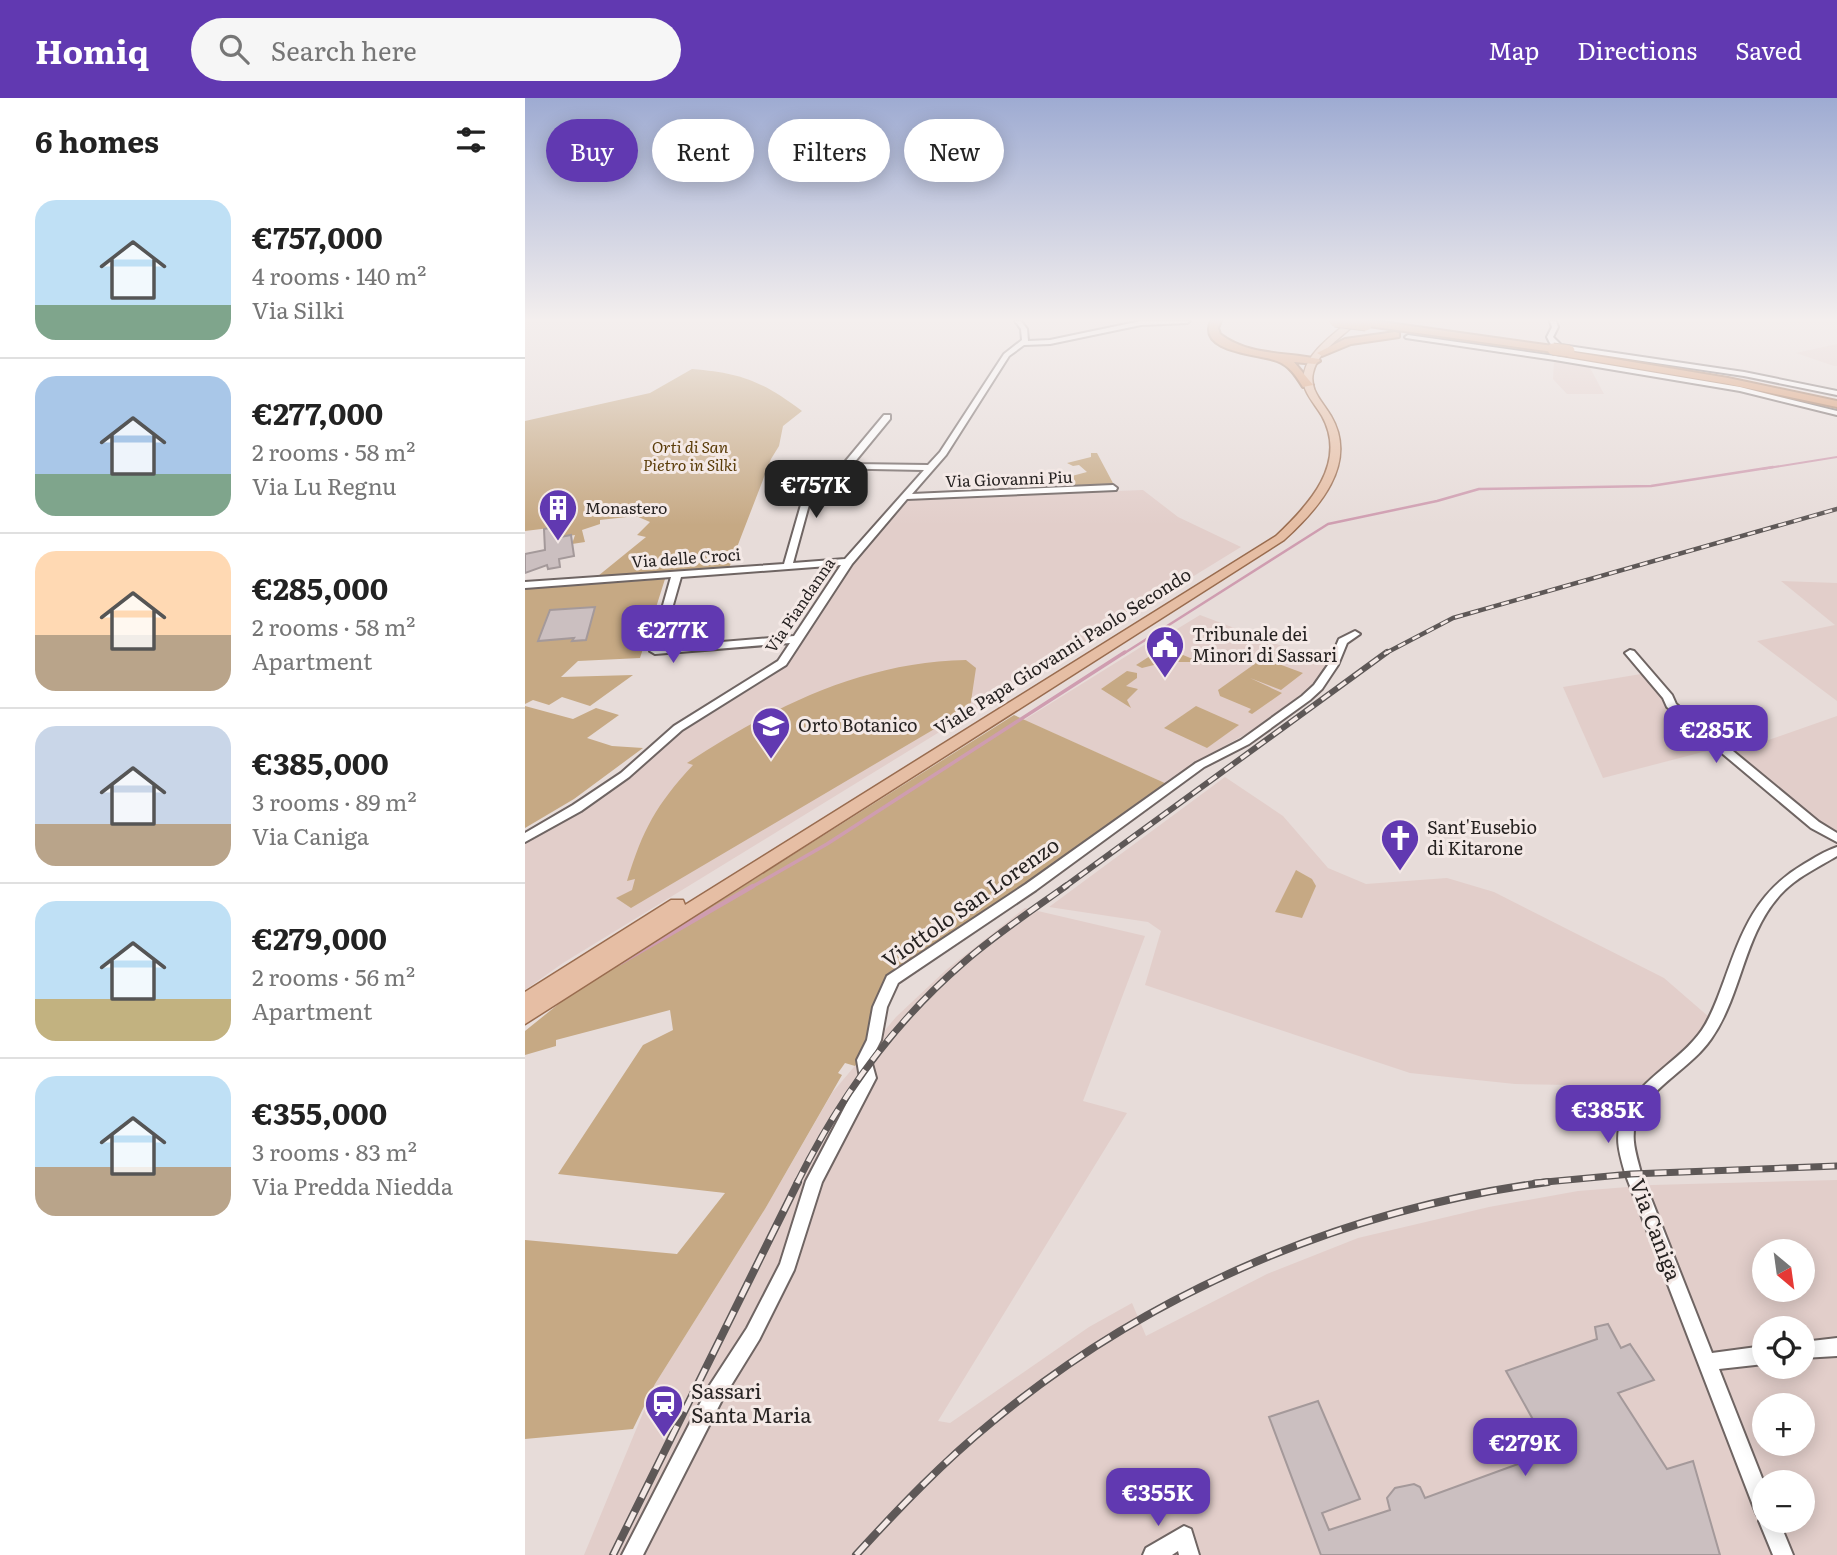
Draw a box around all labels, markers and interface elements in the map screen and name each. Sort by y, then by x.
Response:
search box [191,18,681,81]
text: Homiq [35,25,149,74]
icon: search [215,30,253,68]
text: Search here [271,30,417,69]
text: Map [1488,32,1539,67]
text: Directions [1577,32,1697,67]
text: Saved [1735,32,1802,67]
text: 6 homes [35,118,159,162]
chip: Buy [546,119,638,182]
chip: Rent [652,119,754,182]
chip: Filters [768,119,890,182]
chip: New [904,119,1004,182]
icon: filters [452,121,490,159]
text: €757,000 [252,214,383,258]
icon: home [91,228,175,312]
text: 4 rooms · 140 m² [252,258,426,292]
text: Via Silki [252,292,344,326]
text: €277,000 [252,390,383,434]
icon: home [91,404,175,488]
text: 2 rooms · 58 m² [252,434,415,468]
park label: Orti di San Pietro in Silki [643,434,737,476]
pin: €757K [767,460,865,520]
street label: Via Giovanni Piu [945,464,1073,492]
text: €757K [781,466,851,500]
text: Via Lu Regnu [252,468,397,502]
building icon: Monastero [537,487,579,542]
place label: Monastero [585,495,667,519]
street label: Via delle Croci [630,541,742,573]
street label: Via Piandanna [758,552,840,657]
street label: Viale Papa Giovanni Paolo Secondo [928,560,1196,741]
text: €285,000 [252,565,388,609]
icon: home [91,579,175,663]
pin: €277K [624,606,722,665]
text: 2 rooms · 58 m² [252,609,415,643]
text: €277K [637,611,709,645]
place label: Tribunale dei Minori di Sassari [1192,620,1337,668]
public building icon: Tribunale dei Minori di Sassari [1144,624,1186,679]
text: Apartment [252,643,372,677]
school or university icon: Orto Botanico [750,705,792,760]
pin: €285K [1667,706,1765,765]
place label: Orto Botanico [798,711,918,738]
text: €285K [1680,711,1752,745]
text: €385,000 [252,740,389,784]
icon: home [91,754,175,838]
text: 3 rooms · 89 m² [252,784,417,818]
place label: Sant'Eusebio di Kitarone [1427,813,1537,861]
church icon: Sant'Eusebio di Kitarone [1379,817,1421,872]
text: Via Caniga [252,818,369,852]
street label: Viottolo San Lorenzo [875,828,1065,974]
text: €279,000 [252,915,387,959]
icon: home [91,929,175,1013]
text: 2 rooms · 56 m² [252,959,415,993]
text: Apartment [252,993,372,1027]
pin: €385K [1559,1086,1657,1145]
text: €355,000 [252,1090,387,1134]
text: €385K [1572,1091,1644,1125]
icon: home [91,1104,175,1188]
text: 3 rooms · 83 m² [252,1134,417,1168]
text: Via Predda Niedda [252,1168,453,1202]
street label: Via Caniga [1624,1174,1691,1285]
north arrow [1752,1239,1815,1302]
map controls [1752,1239,1815,1533]
button: locate [1752,1316,1815,1379]
place label: Sassari Santa Maria [691,1374,812,1429]
station icon: Sassari Santa Maria [643,1383,685,1438]
button: + [1752,1393,1815,1456]
pin: €279K [1476,1418,1574,1478]
text: €279K [1489,1424,1561,1458]
pin: €355K [1109,1468,1207,1528]
button: − [1752,1470,1815,1533]
text: €355K [1122,1474,1194,1508]

